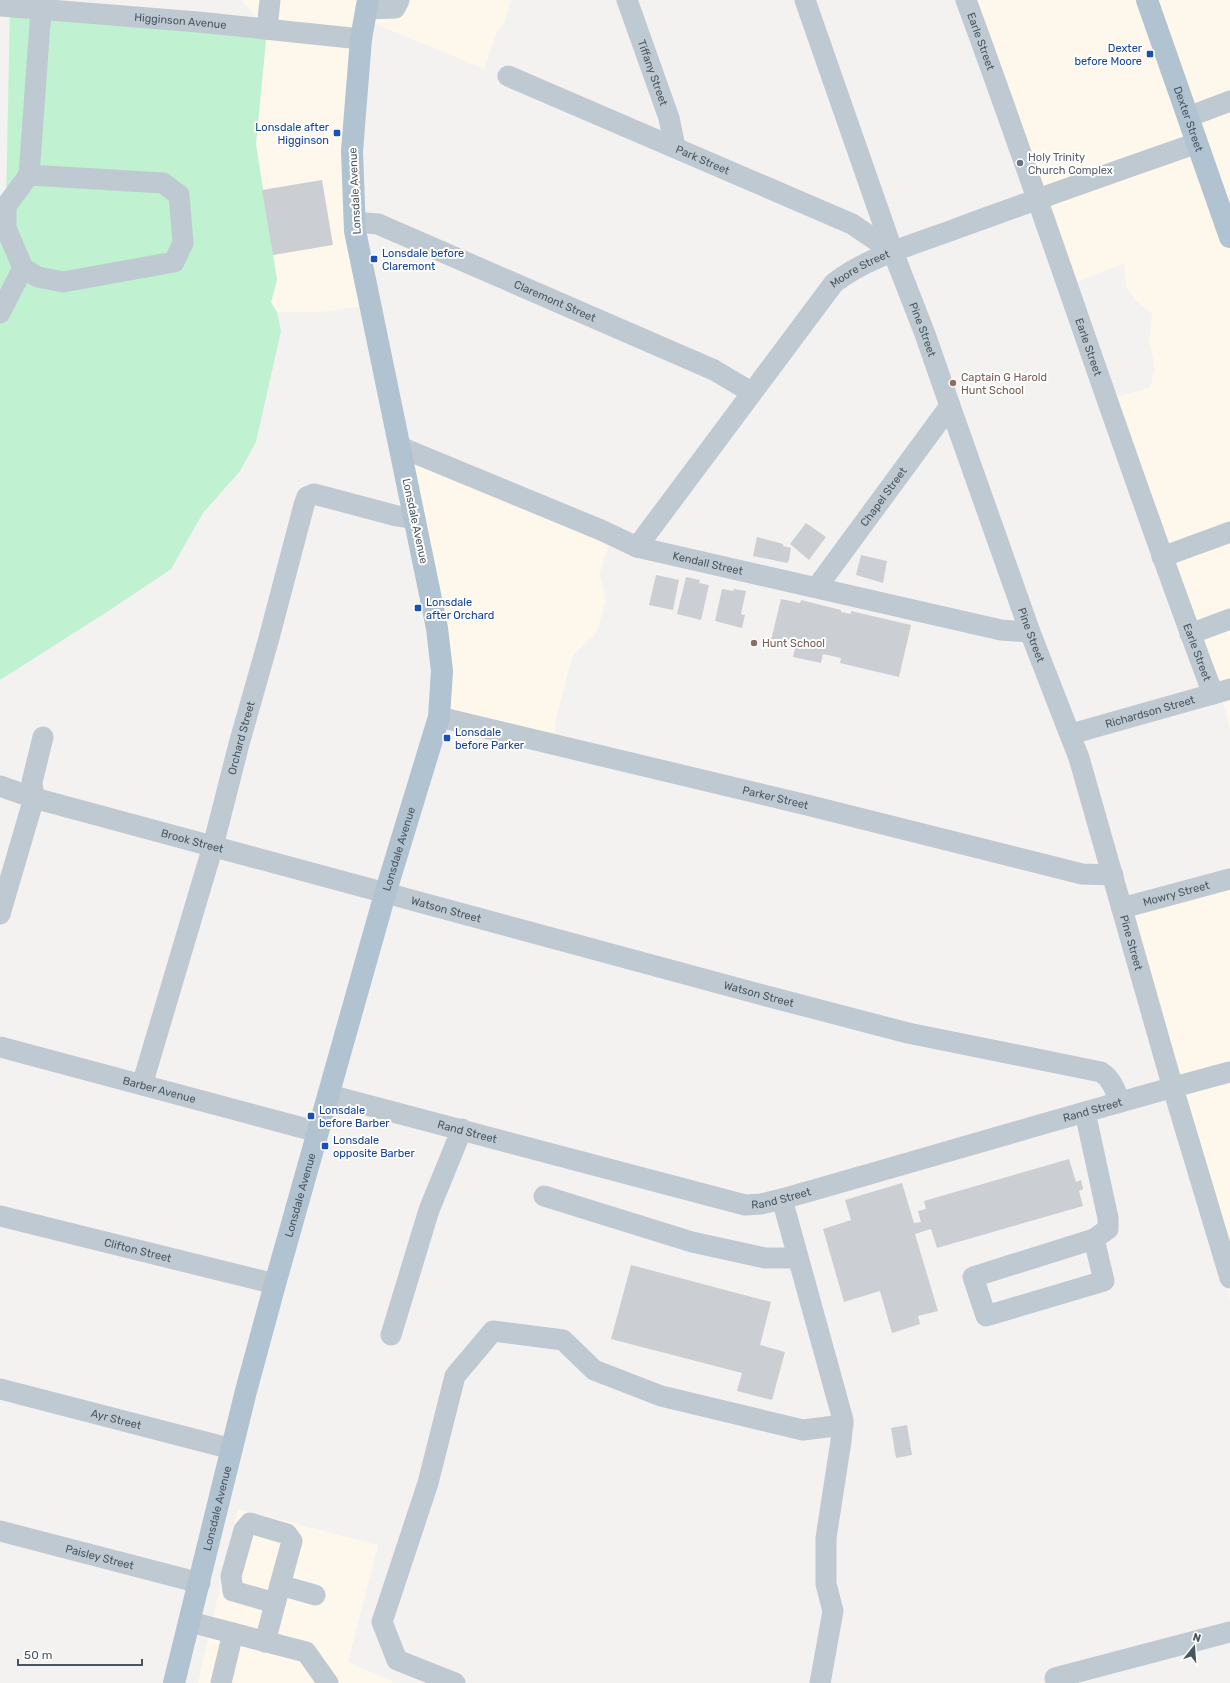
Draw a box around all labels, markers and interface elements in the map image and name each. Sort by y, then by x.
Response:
street label: Higginson Avenue [134,10,227,31]
street label: Earle Street [965,11,998,73]
street label: Tiffany Street [635,38,671,108]
place label: Dexter before Moore [1074,42,1143,68]
marker: Dexter before Moore [1145,49,1155,59]
street label: Dexter Street [1171,84,1206,154]
place label: Lonsdale after Higginson [255,121,330,147]
marker: Lonsdale after Higginson [332,128,342,138]
street label: Park Street [674,142,732,177]
street label: Lonsdale Avenue [346,147,364,235]
place label: Holy Trinity Church Complex [1028,151,1113,177]
marker: Holy Trinity Church Complex [1015,158,1025,168]
place label: Lonsdale before Claremont [382,247,464,273]
street label: Moore Street [827,247,892,290]
marker: Lonsdale before Claremont [369,254,379,264]
street label: Claremont Street [512,277,598,325]
street label: Pine Street [907,300,939,359]
street label: Earle Street [1073,316,1105,378]
place label: Captain G Harold Hunt School [961,371,1047,397]
marker: Captain G Harold Hunt School [948,378,958,388]
street label: Chapel Street [857,464,910,529]
street label: Lonsdale Avenue [400,477,430,565]
street label: Kendall Street [672,549,745,578]
place label: Lonsdale after Orchard [426,596,494,622]
marker: Lonsdale after Orchard [413,603,423,613]
street label: Pine Street [1015,606,1048,665]
street label: Earle Street [1181,622,1214,683]
place label: Hunt School [762,637,825,650]
marker: Hunt School [749,638,759,648]
street label: Richardson Street [1104,693,1197,731]
street label: Orchard Street [225,699,257,776]
place label: Lonsdale before Parker [455,726,525,752]
marker: Lonsdale before Parker [442,733,452,743]
street label: Parker Street [741,783,810,812]
street label: Lonsdale Avenue [380,805,418,892]
street label: Brook Street [160,826,226,856]
street label: Mowry Street [1141,878,1211,909]
street label: Watson Street [410,894,483,925]
street label: Pine Street [1117,913,1146,972]
street label: Watson Street [722,978,796,1010]
street label: Barber Avenue [121,1074,197,1106]
street label: Rand Street [1061,1095,1124,1124]
place label: Lonsdale before Barber [319,1104,390,1130]
marker: Lonsdale before Barber [306,1111,316,1121]
street label: Rand Street [436,1117,499,1146]
place label: Lonsdale opposite Barber [333,1134,415,1160]
marker: Lonsdale opposite Barber [320,1141,330,1151]
street label: Lonsdale Avenue [282,1151,318,1239]
street label: Rand Street [751,1185,813,1211]
street label: Clifton Street [103,1236,173,1265]
street label: Ayr Street [90,1406,143,1432]
street label: Lonsdale Avenue [200,1464,234,1552]
street label: Paisley Street [64,1542,136,1572]
north arrow [1174,1627,1214,1667]
text: N [1191,1631,1203,1645]
scale bar [18,1641,142,1667]
text: 50 m [24,1648,52,1662]

